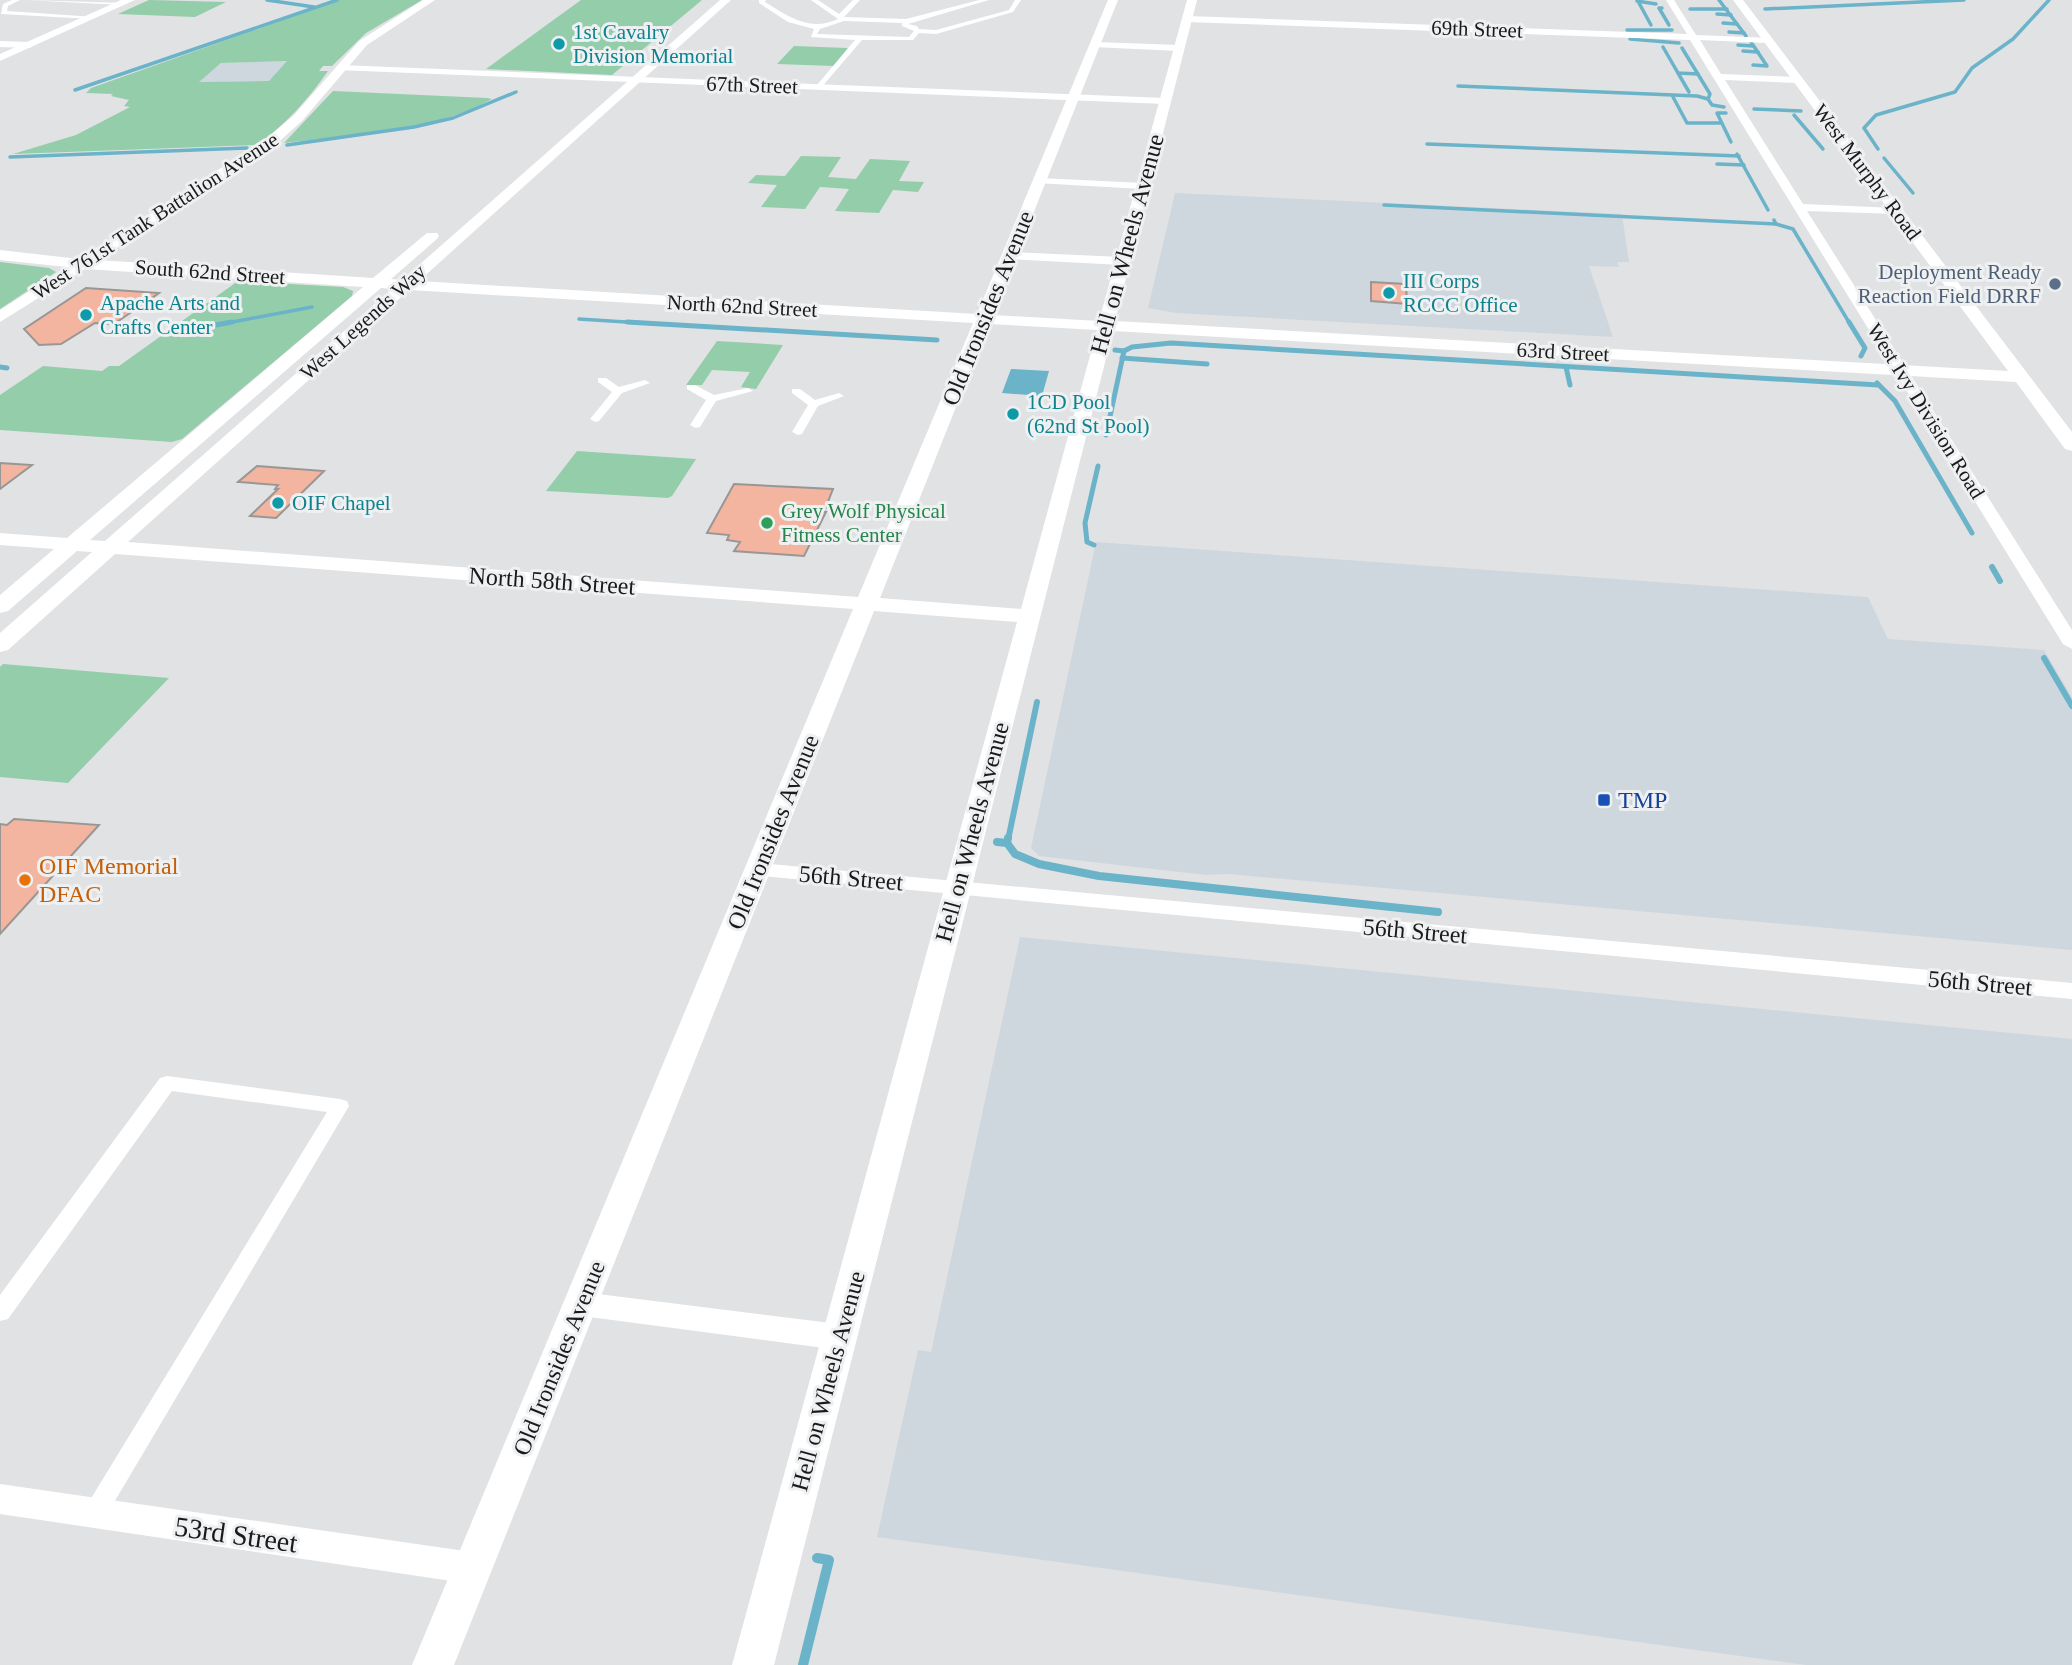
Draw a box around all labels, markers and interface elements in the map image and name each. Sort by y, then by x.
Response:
street label: 69th Street [1431,15,1523,43]
place label: 1st Cavalry Division Memorial [573,20,734,68]
marker: 1st Cavalry Division Memorial [551,36,567,52]
street label: 67th Street [706,71,798,99]
street label: West Murphy Road [1808,99,1926,245]
street label: West 761st Tank Battalion Avenue [27,127,283,305]
street label: Hell on Wheels Avenue [1085,131,1169,357]
street label: Old Ironsides Avenue [937,207,1039,409]
street label: South 62nd Street [134,255,286,289]
street label: West Legends Way [295,259,431,385]
place label: Deployment Ready Reaction Field DRRF [1858,260,2041,308]
place label: III Corps RCCC Office [1403,269,1518,317]
marker: Deployment Ready Reaction Field DRRF [2047,276,2063,292]
marker: III Corps RCCC Office [1381,285,1397,301]
street label: North 62nd Street [666,290,818,322]
place label: Apache Arts and Crafts Center [100,291,240,339]
marker: Apache Arts and Crafts Center [78,307,94,323]
street label: West Ivy Division Road [1862,319,1990,503]
street label: 63rd Street [1516,338,1610,366]
place label: 1CD Pool (62nd St Pool) [1027,390,1150,438]
marker: 1CD Pool (62nd St Pool) [1005,406,1021,422]
place label: OIF Chapel [292,491,391,515]
marker: OIF Chapel [270,495,286,511]
place label: Grey Wolf Physical Fitness Center [781,499,946,547]
marker: Grey Wolf Physical Fitness Center [759,515,775,531]
street label: North 58th Street [468,562,636,600]
street label: Hell on Wheels Avenue [930,719,1014,945]
street label: Old Ironsides Avenue [722,731,824,933]
place label: TMP [1618,787,1667,813]
marker: TMP [1596,792,1612,808]
place label: OIF Memorial DFAC [39,853,179,907]
street label: 56th Street [798,860,905,896]
marker: OIF Memorial DFAC [17,872,33,888]
street label: 56th Street [1362,913,1469,949]
street label: 56th Street [1927,965,2034,1001]
street label: Old Ironsides Avenue [508,1257,610,1459]
street label: Hell on Wheels Avenue [786,1268,870,1494]
street label: 53rd Street [173,1511,300,1558]

